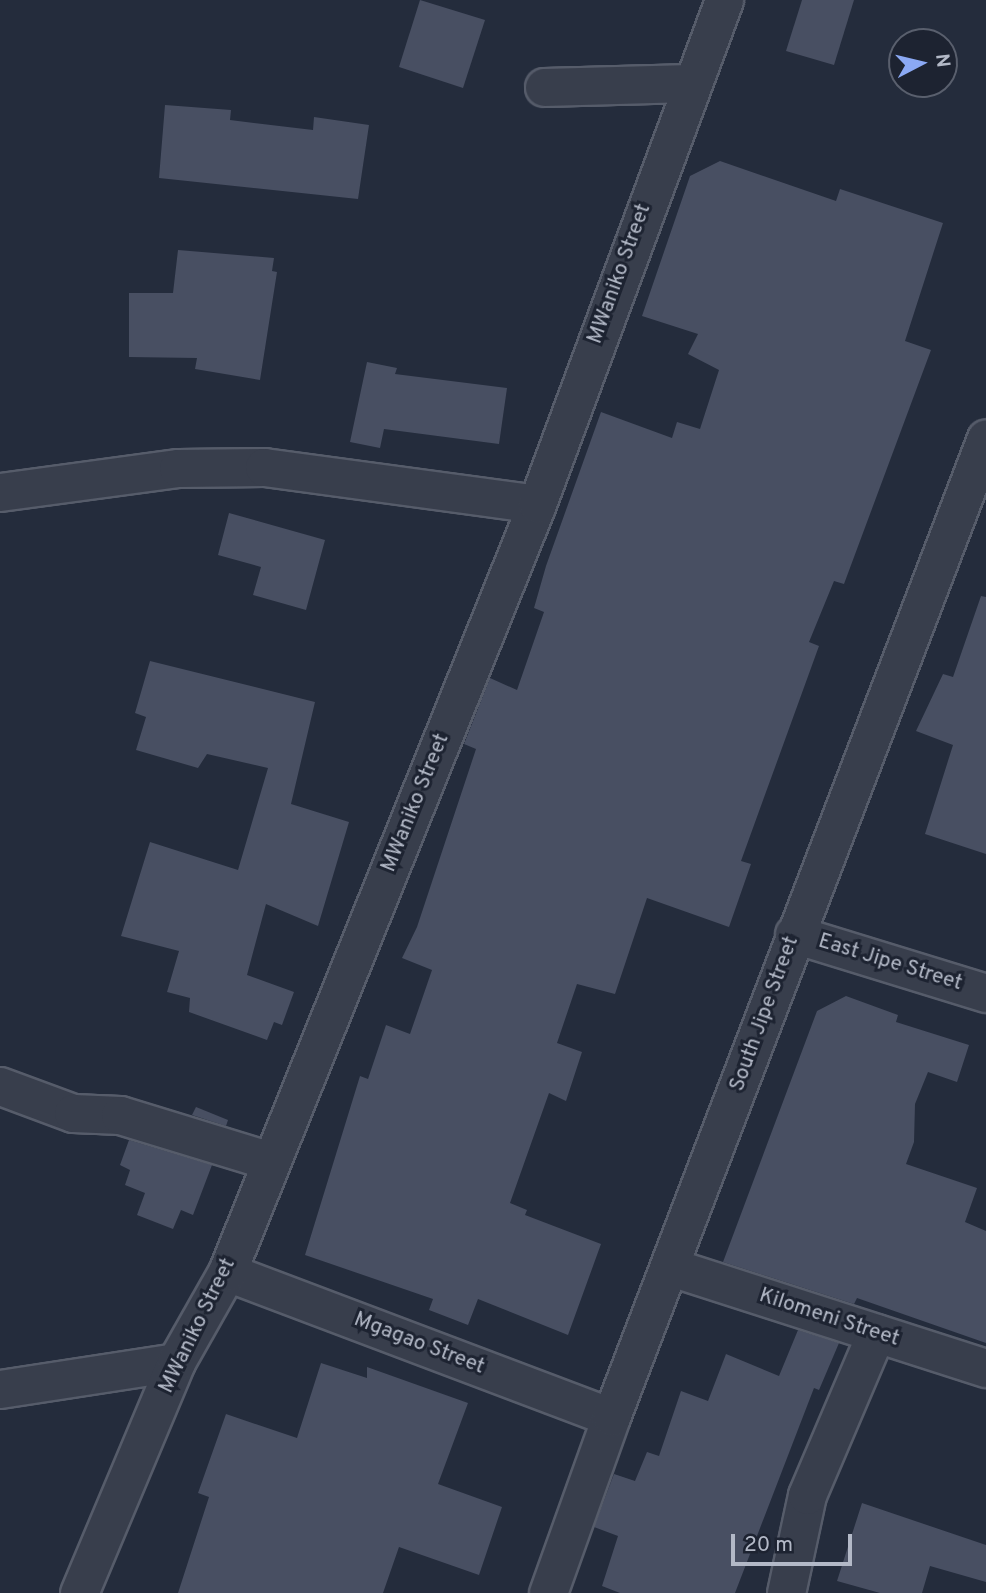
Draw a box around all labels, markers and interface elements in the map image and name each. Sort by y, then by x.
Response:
north arrow [888,28,958,98]
text: N [929,52,955,69]
street label: MWaniko Street [583,201,657,347]
street label: MWaniko Street [377,730,455,876]
street label: East Jipe Street [815,929,965,997]
street label: South Jipe Street [725,933,805,1095]
street label: MWaniko Street [154,1254,242,1398]
street label: Kilomeni Street [756,1283,902,1353]
street label: Mgagao Street [350,1307,488,1381]
scale bar [734,1520,855,1564]
text: 20 m [744,1532,793,1559]

